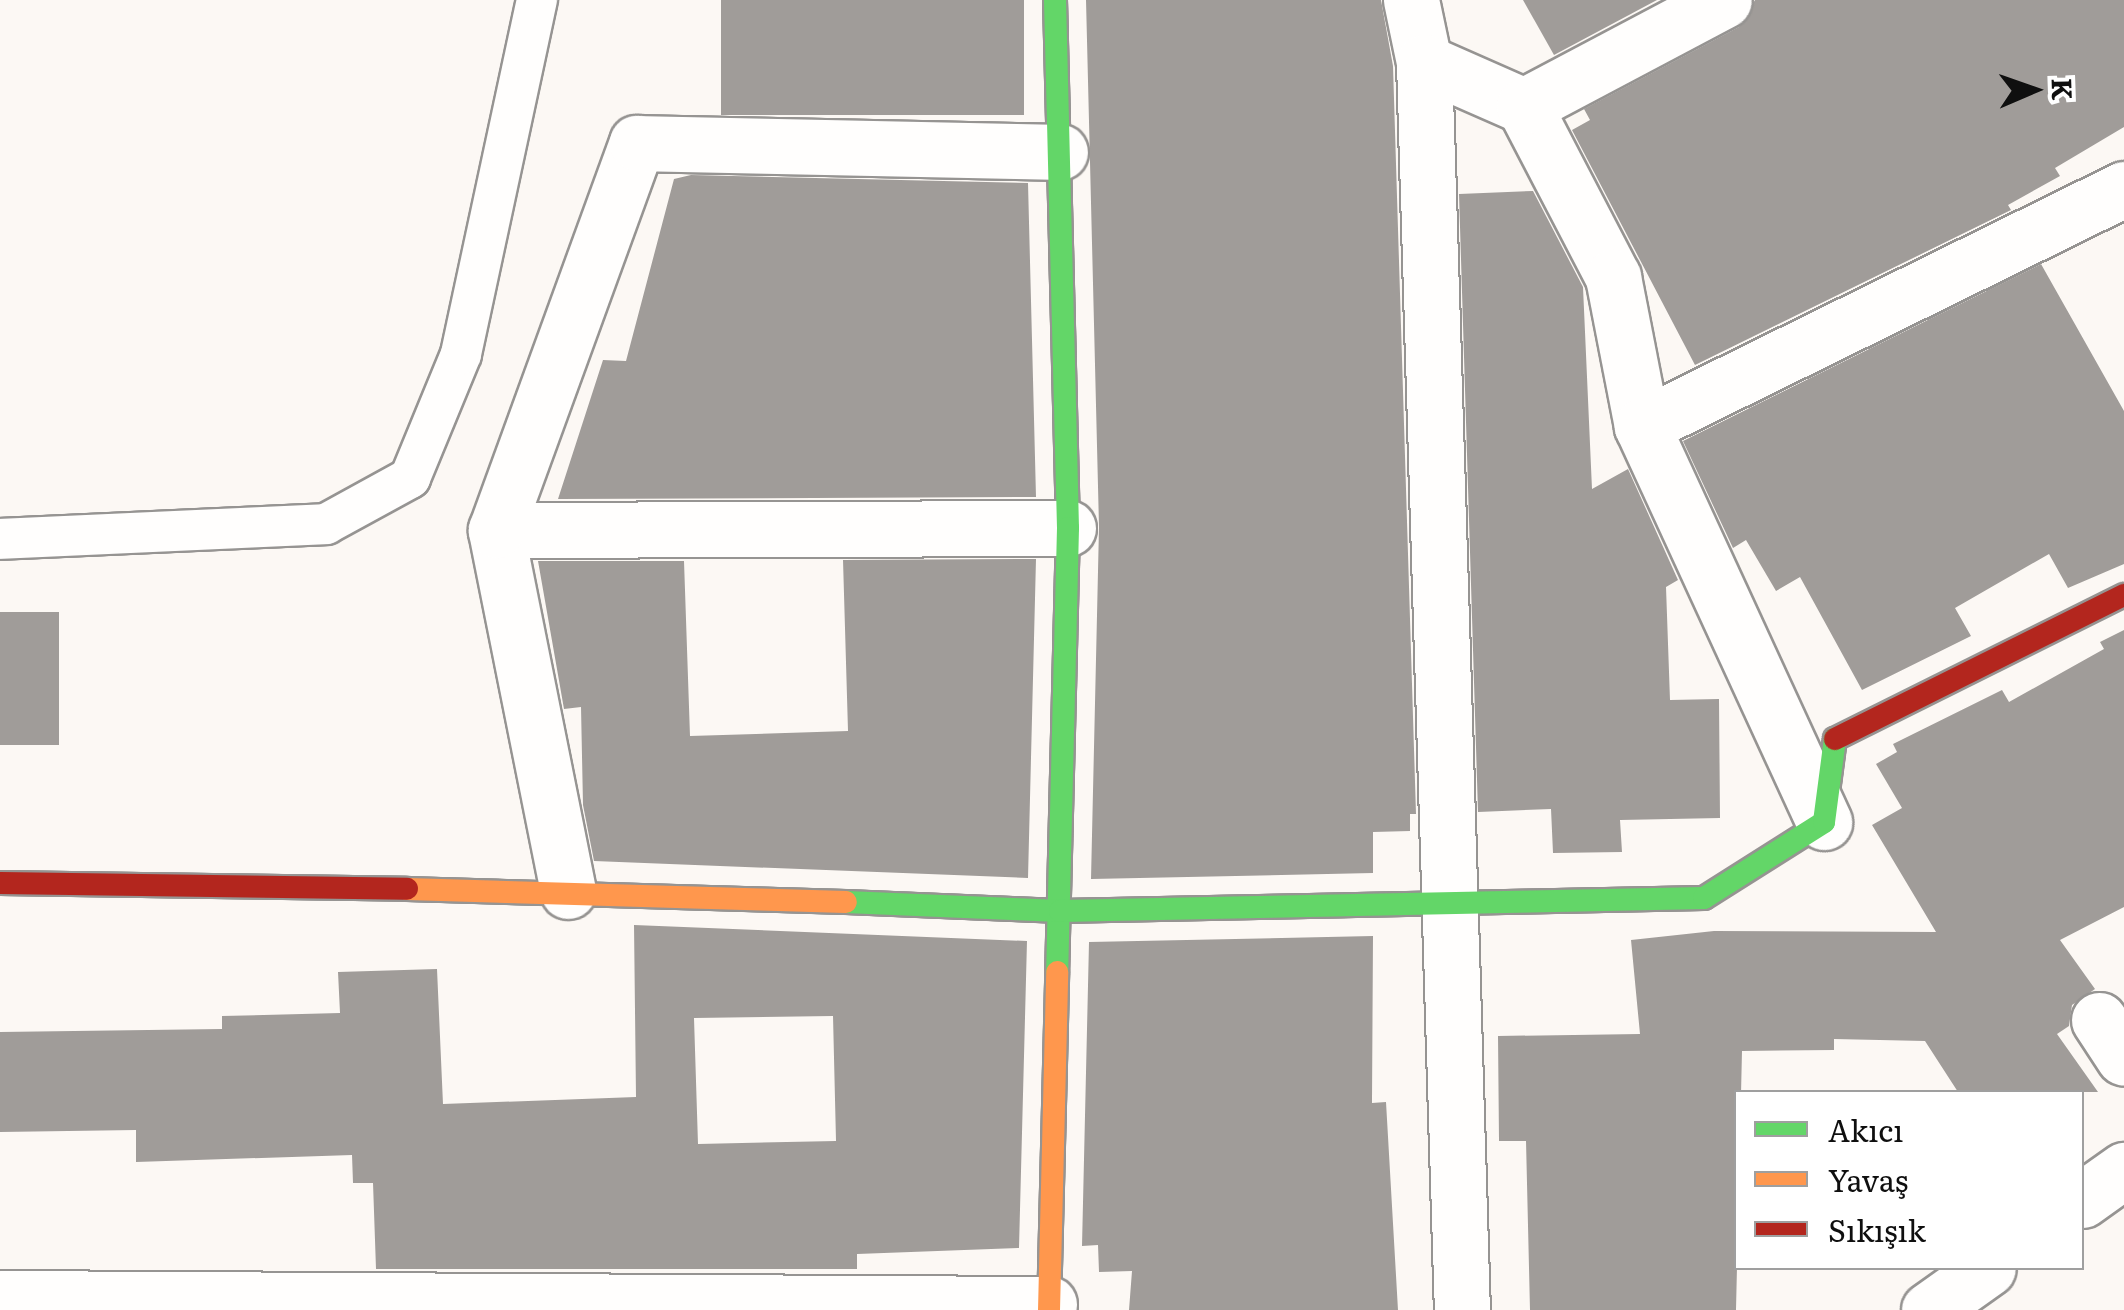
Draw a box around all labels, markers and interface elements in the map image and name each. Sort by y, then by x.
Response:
north arrow [1984,40,2084,140]
text: K [2043,77,2085,101]
legend [1734,1090,2084,1270]
text: Akıcı [1828,1107,1903,1151]
text: Yavaş [1828,1157,1908,1201]
text: Sıkışık [1828,1207,1926,1251]

